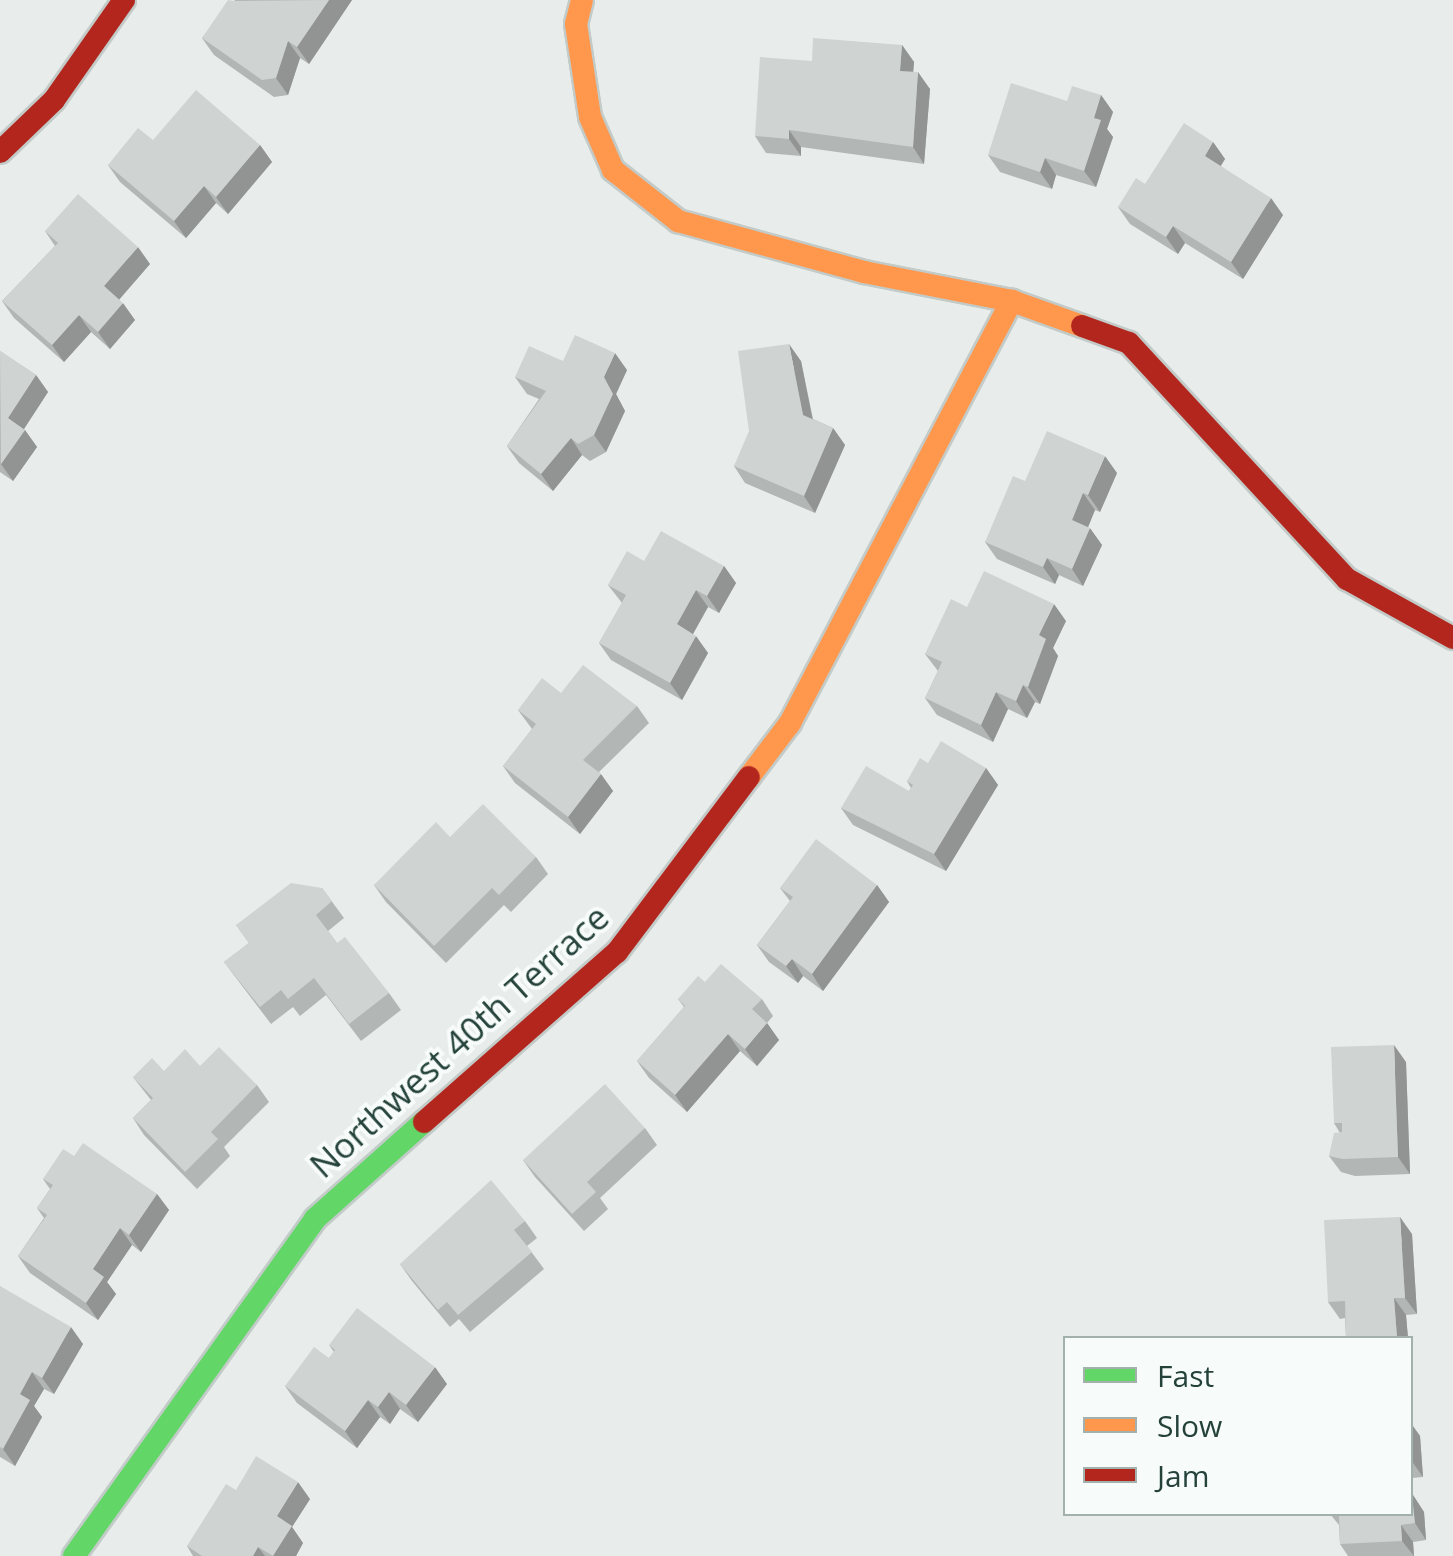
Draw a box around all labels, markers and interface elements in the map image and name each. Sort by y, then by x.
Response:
street label: Northwest 40th Terrace [301,896,617,1186]
legend [1063,1336,1413,1516]
text: Fast [1157,1355,1214,1396]
text: Slow [1157,1405,1222,1446]
text: Jam [1157,1455,1210,1496]

